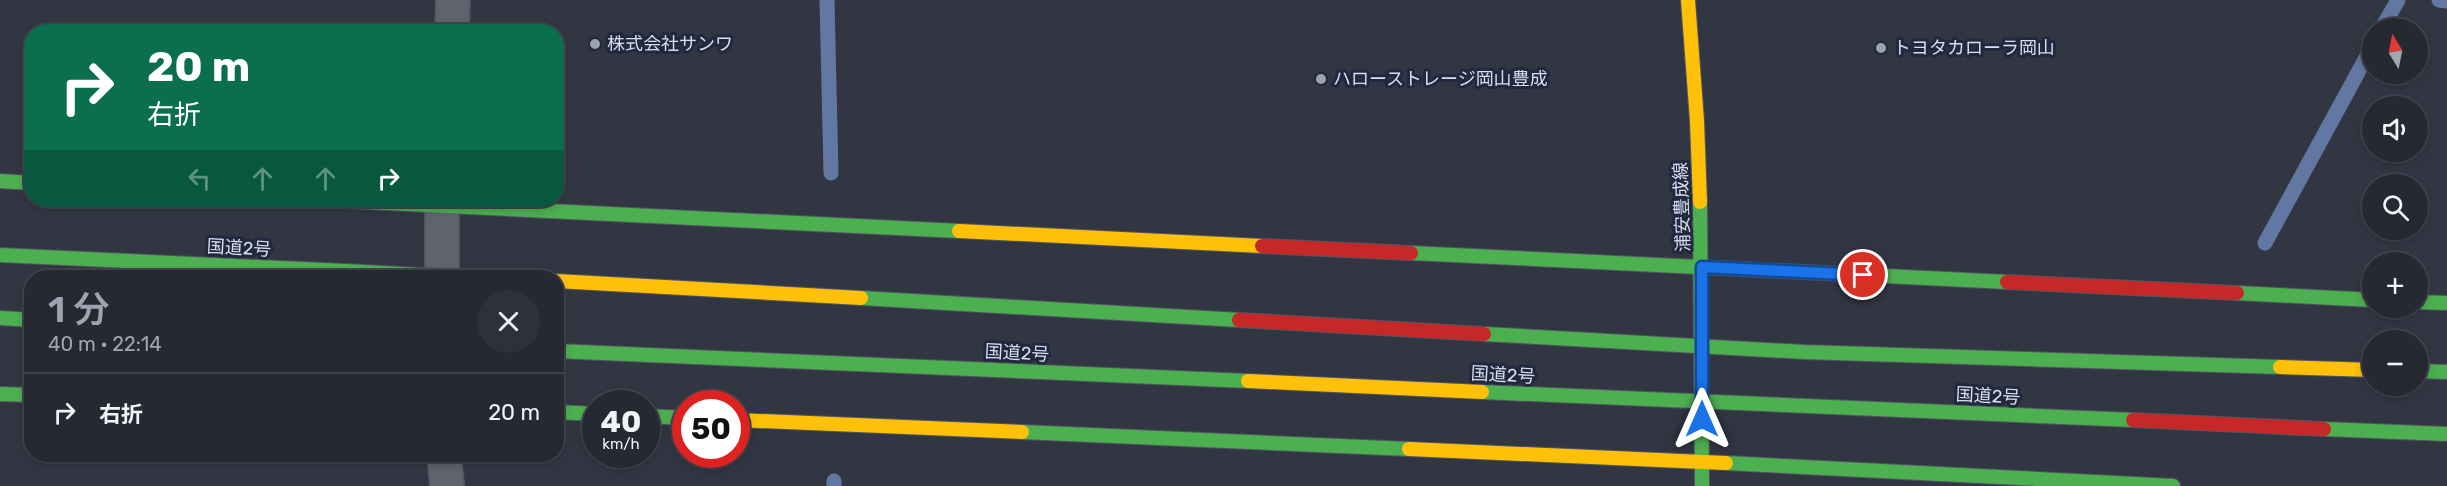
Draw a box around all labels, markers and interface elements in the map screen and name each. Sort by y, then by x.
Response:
north arrow [2362,18,2428,84]
map controls [2362,18,2428,396]
place label: 株式会社サンワ [607,33,733,55]
marker: 株式会社サンワ [588,37,602,51]
place label: トヨタカローラ岡山 [1893,37,2055,59]
marker: トヨタカローラ岡山 [1874,41,1888,55]
text: 20 m [147,42,250,92]
icon: right [48,48,126,126]
place label: ハローストレージ岡山豊成 [1333,68,1548,90]
marker: ハローストレージ岡山豊成 [1314,72,1328,86]
button: sound [2362,96,2428,162]
text: 右折 [147,99,201,131]
icon: left [183,162,216,195]
icon: ahead [246,162,279,195]
icon: ahead [309,162,342,195]
icon: right [372,162,405,195]
street label: 浦安豊成線 [1669,162,1695,252]
button: search [2362,174,2428,240]
street label: 国道2号 [206,235,272,261]
pin [1837,249,1888,300]
button: + [2362,252,2428,318]
icon: arrive [1846,258,1879,291]
text: 1 分 [48,288,109,331]
button: close [477,290,540,353]
button: − [2362,330,2428,396]
text: 40 m · 22:14 [48,332,162,356]
street label: 国道2号 [984,340,1050,366]
street label: 国道2号 [1470,362,1536,388]
street label: 国道2号 [1955,383,2021,409]
position arrow [1670,387,1734,451]
speed limit sign: 50 [672,390,750,468]
icon: right [48,396,81,429]
text: 20 m [488,399,540,426]
text: 右折 [99,401,143,428]
text: 40 [601,404,641,440]
text: km/h [602,435,640,453]

